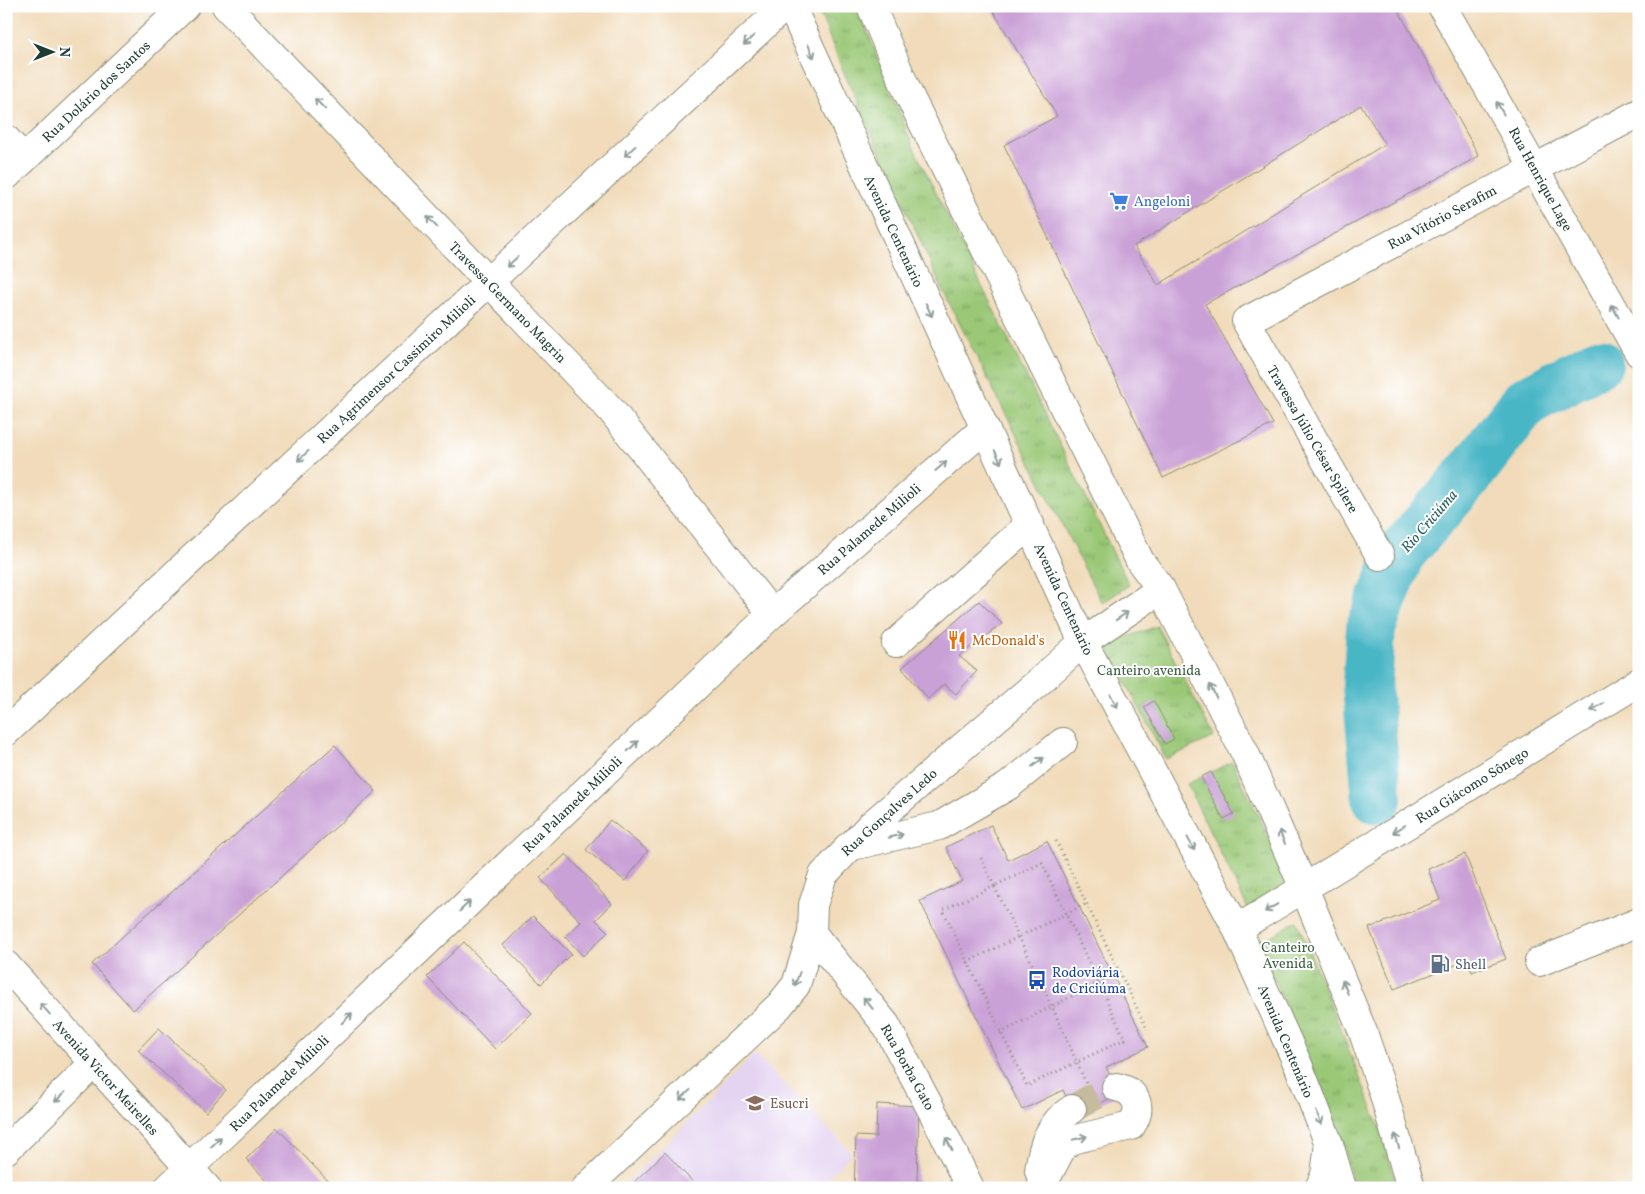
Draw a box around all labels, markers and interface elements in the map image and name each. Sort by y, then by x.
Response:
north arrow [28,28,78,78]
one-way arrow [743,34,755,46]
street label: Rua Dolário dos Santos [39,37,155,147]
one-way arrow [807,43,816,58]
text: N [54,47,73,57]
one-way arrow [314,98,326,110]
one-way arrow [1495,101,1505,116]
street label: Rua Henrique Lage [1503,124,1576,236]
one-way arrow [624,145,637,157]
street label: Avenida Centenário [858,173,927,291]
street label: Rua Vitório Serafim [1385,182,1501,255]
supermarket icon: Angeloni [1108,190,1130,212]
place label: Angeloni [1134,193,1190,212]
one-way arrow [426,215,438,228]
street label: Travessa Germano Magrin [444,238,570,368]
one-way arrow [505,256,518,268]
street label: Rua Agrimensor Cassimiro Milioli [314,291,480,449]
one-way arrow [925,302,935,317]
one-way arrow [1609,304,1619,318]
street label: Travessa Júlio César Spilere [1262,362,1362,517]
one-way arrow [993,449,1003,464]
one-way arrow [297,450,309,462]
one-way arrow [934,461,947,472]
street label: Rua Palamede Milioli [814,480,926,580]
water label: Rio Criciúma [1397,486,1463,558]
street label: Avenida Centenário [1028,541,1097,659]
one-way arrow [1115,611,1129,621]
restaurant icon: McDonald's [946,629,968,651]
place label: McDonald's [972,632,1045,651]
park label: Canteiro avenida [1097,662,1201,681]
one-way arrow [1208,683,1218,698]
one-way arrow [1109,693,1119,708]
one-way arrow [1591,703,1605,713]
one-way arrow [627,740,639,752]
street label: Rua Giácomo Sônego [1413,744,1533,829]
street label: Rua Palamede Milioli [519,753,627,857]
one-way arrow [1031,757,1044,768]
street label: Rua Gonçalves Ledo [838,765,942,861]
one-way arrow [1393,825,1407,835]
one-way arrow [1277,830,1287,845]
one-way arrow [887,831,903,840]
one-way arrow [1187,836,1197,850]
one-way arrow [458,900,471,912]
one-way arrow [1264,904,1278,914]
park label: Canteiro Avenida [1261,939,1315,974]
fuel station icon: Shell [1429,953,1451,975]
place label: Shell [1455,956,1486,975]
place label: Rodoviária de Criciúma [1052,964,1126,999]
bus stop icon: Rodoviária de Criciúma [1026,969,1048,991]
one-way arrow [792,971,801,986]
one-way arrow [1340,980,1349,995]
street label: Avenida Centenário [1252,982,1317,1101]
one-way arrow [863,997,874,1010]
one-way arrow [39,1002,51,1015]
one-way arrow [340,1012,353,1024]
street label: Avenida Victor Meirelles [48,1016,162,1140]
street label: Rua Borba Gato [875,1021,938,1114]
street label: Rua Palamede Milioli [226,1032,334,1136]
one-way arrow [678,1089,691,1101]
one-way arrow [54,1091,66,1103]
school or university icon: Esucri [744,1092,766,1114]
place label: Esucri [770,1095,809,1114]
one-way arrow [1315,1109,1324,1125]
one-way arrow [1071,1133,1087,1142]
one-way arrow [1392,1133,1401,1149]
one-way arrow [210,1136,223,1148]
one-way arrow [944,1137,953,1152]

